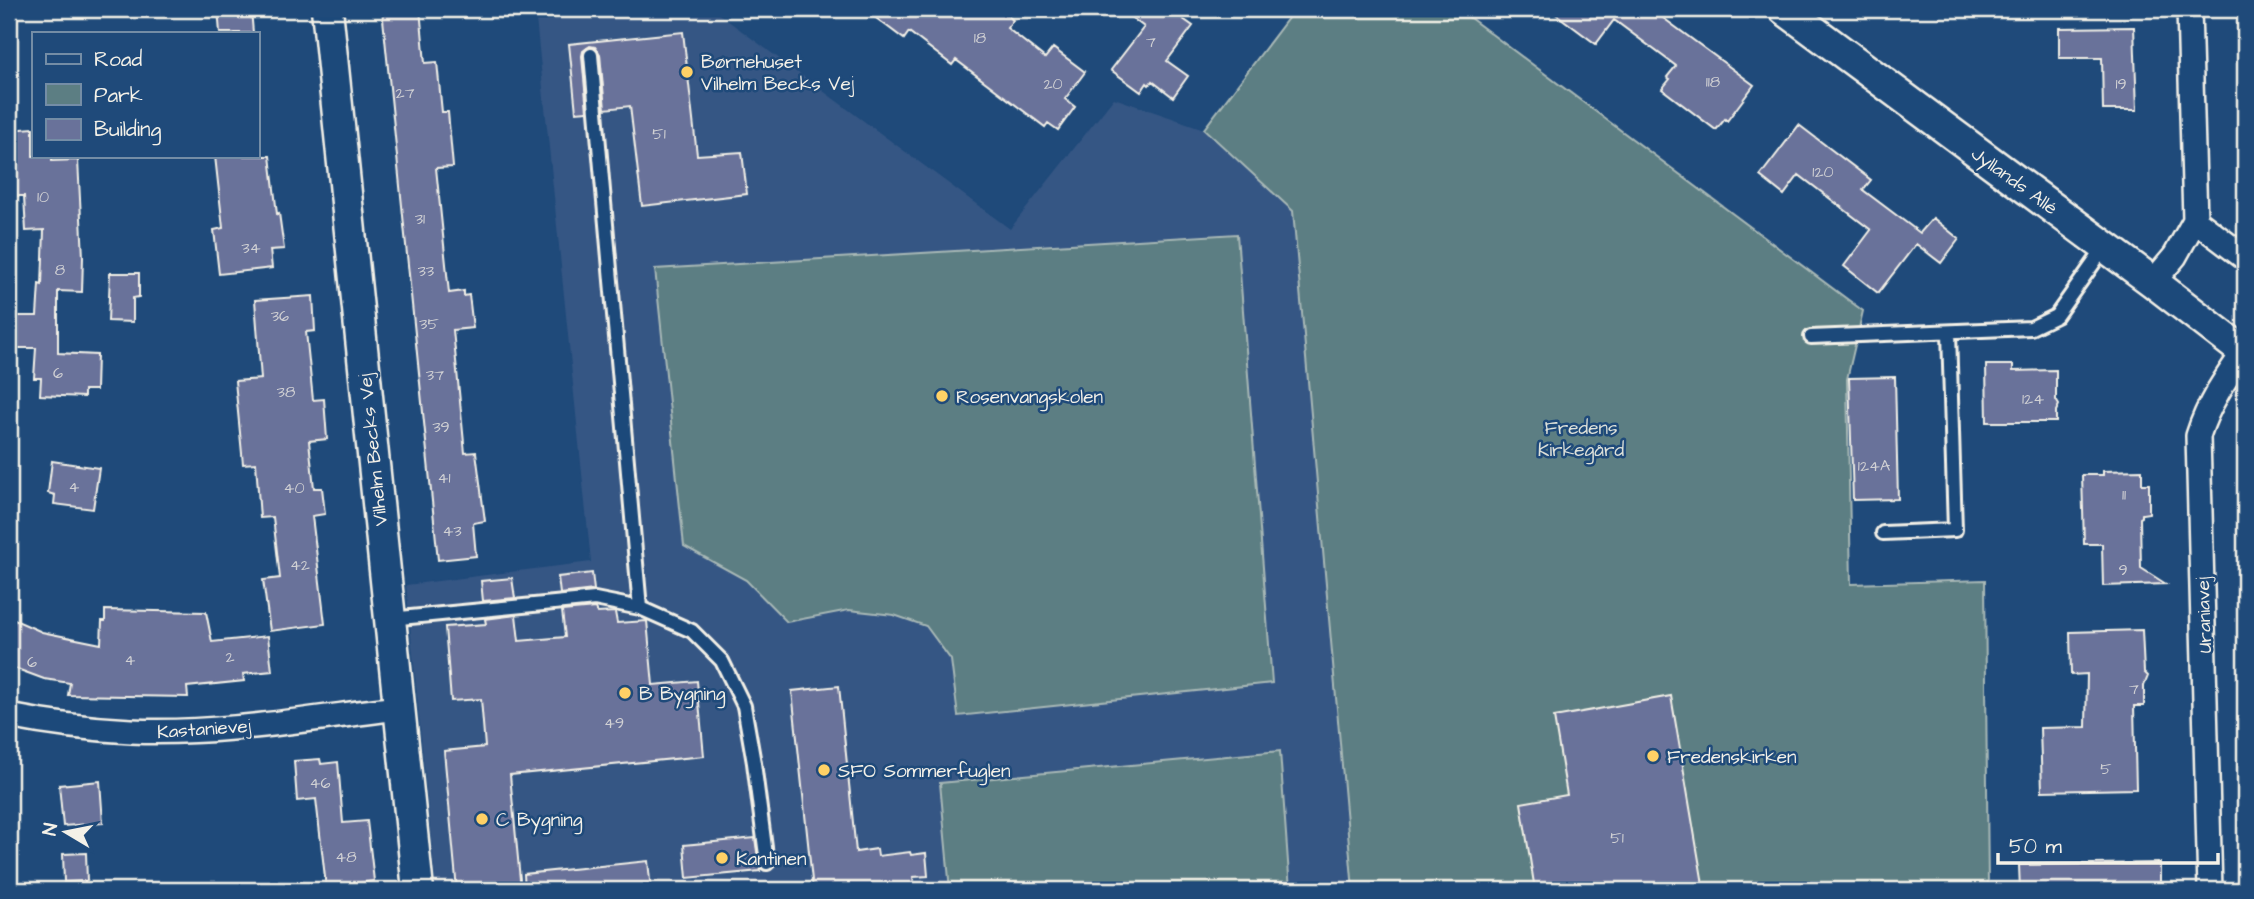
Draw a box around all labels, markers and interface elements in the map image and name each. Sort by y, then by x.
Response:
house number: 18 [974,27,986,49]
house number: 7 [1146,31,1156,53]
legend [32,32,259,158]
text: Road [94,45,142,74]
place label: Børnehuset Vilhelm Becks Vej [701,49,855,98]
marker: Børnehuset Vilhelm Becks Vej [679,64,695,80]
house number: 118 [1706,71,1720,93]
house number: 20 [1043,73,1063,95]
house number: 19 [2115,73,2127,95]
text: Park [94,81,143,110]
house number: 27 [396,82,415,104]
text: Building [94,115,162,146]
house number: 51 [652,123,666,145]
street label: Jyllands Allé [1965,141,2063,223]
house number: 120 [1812,161,1834,183]
house number: 10 [37,186,49,208]
house number: 31 [415,208,425,230]
house number: 34 [241,237,261,259]
house number: 8 [55,259,65,281]
house number: 33 [418,260,434,282]
house number: 36 [271,305,289,327]
house number: 35 [419,313,439,335]
house number: 6 [53,362,63,384]
house number: 37 [426,364,444,386]
street label: Vilhelm Becks Vej [352,372,395,527]
house number: 38 [277,381,295,403]
place label: Rosenvangskolen [956,384,1103,412]
marker: Rosenvangskolen [934,388,950,404]
house number: 124 [2022,388,2044,410]
park label: Fredens Kirkegård [1538,415,1625,465]
house number: 39 [432,416,450,438]
house number: 124A [1858,455,1890,477]
house number: 41 [438,467,450,489]
house number: 4 [69,476,80,498]
house number: 40 [284,477,304,499]
house number: 11 [2122,484,2126,506]
house number: 43 [442,520,462,542]
house number: 42 [290,554,310,576]
house number: 9 [2118,559,2128,581]
street label: Uraniavej [2190,576,2219,654]
house number: 2 [225,646,235,668]
house number: 4 [125,649,136,671]
house number: 6 [27,651,37,673]
house number: 7 [2129,678,2139,700]
place label: B Bygning [639,681,726,709]
marker: B Bygning [617,685,633,701]
house number: 49 [604,712,624,734]
street label: Kastanievej [156,713,253,746]
place label: Fredenskirken [1667,744,1796,771]
marker: Fredenskirken [1645,748,1661,764]
place label: SFO Sommerfuglen [838,758,1010,786]
house number: 5 [2100,758,2112,780]
marker: SFO Sommerfuglen [816,762,832,778]
house number: 46 [310,772,330,794]
north arrow [32,797,102,867]
place label: C Bygning [496,807,583,835]
marker: C Bygning [474,811,490,827]
text: N [36,821,65,838]
scale bar [1998,822,2219,866]
house number: 51 [1610,827,1624,849]
text: 50 m [2009,832,2063,861]
house number: 48 [335,846,357,868]
place label: Kantinen [736,846,807,873]
marker: Kantinen [714,850,730,866]

